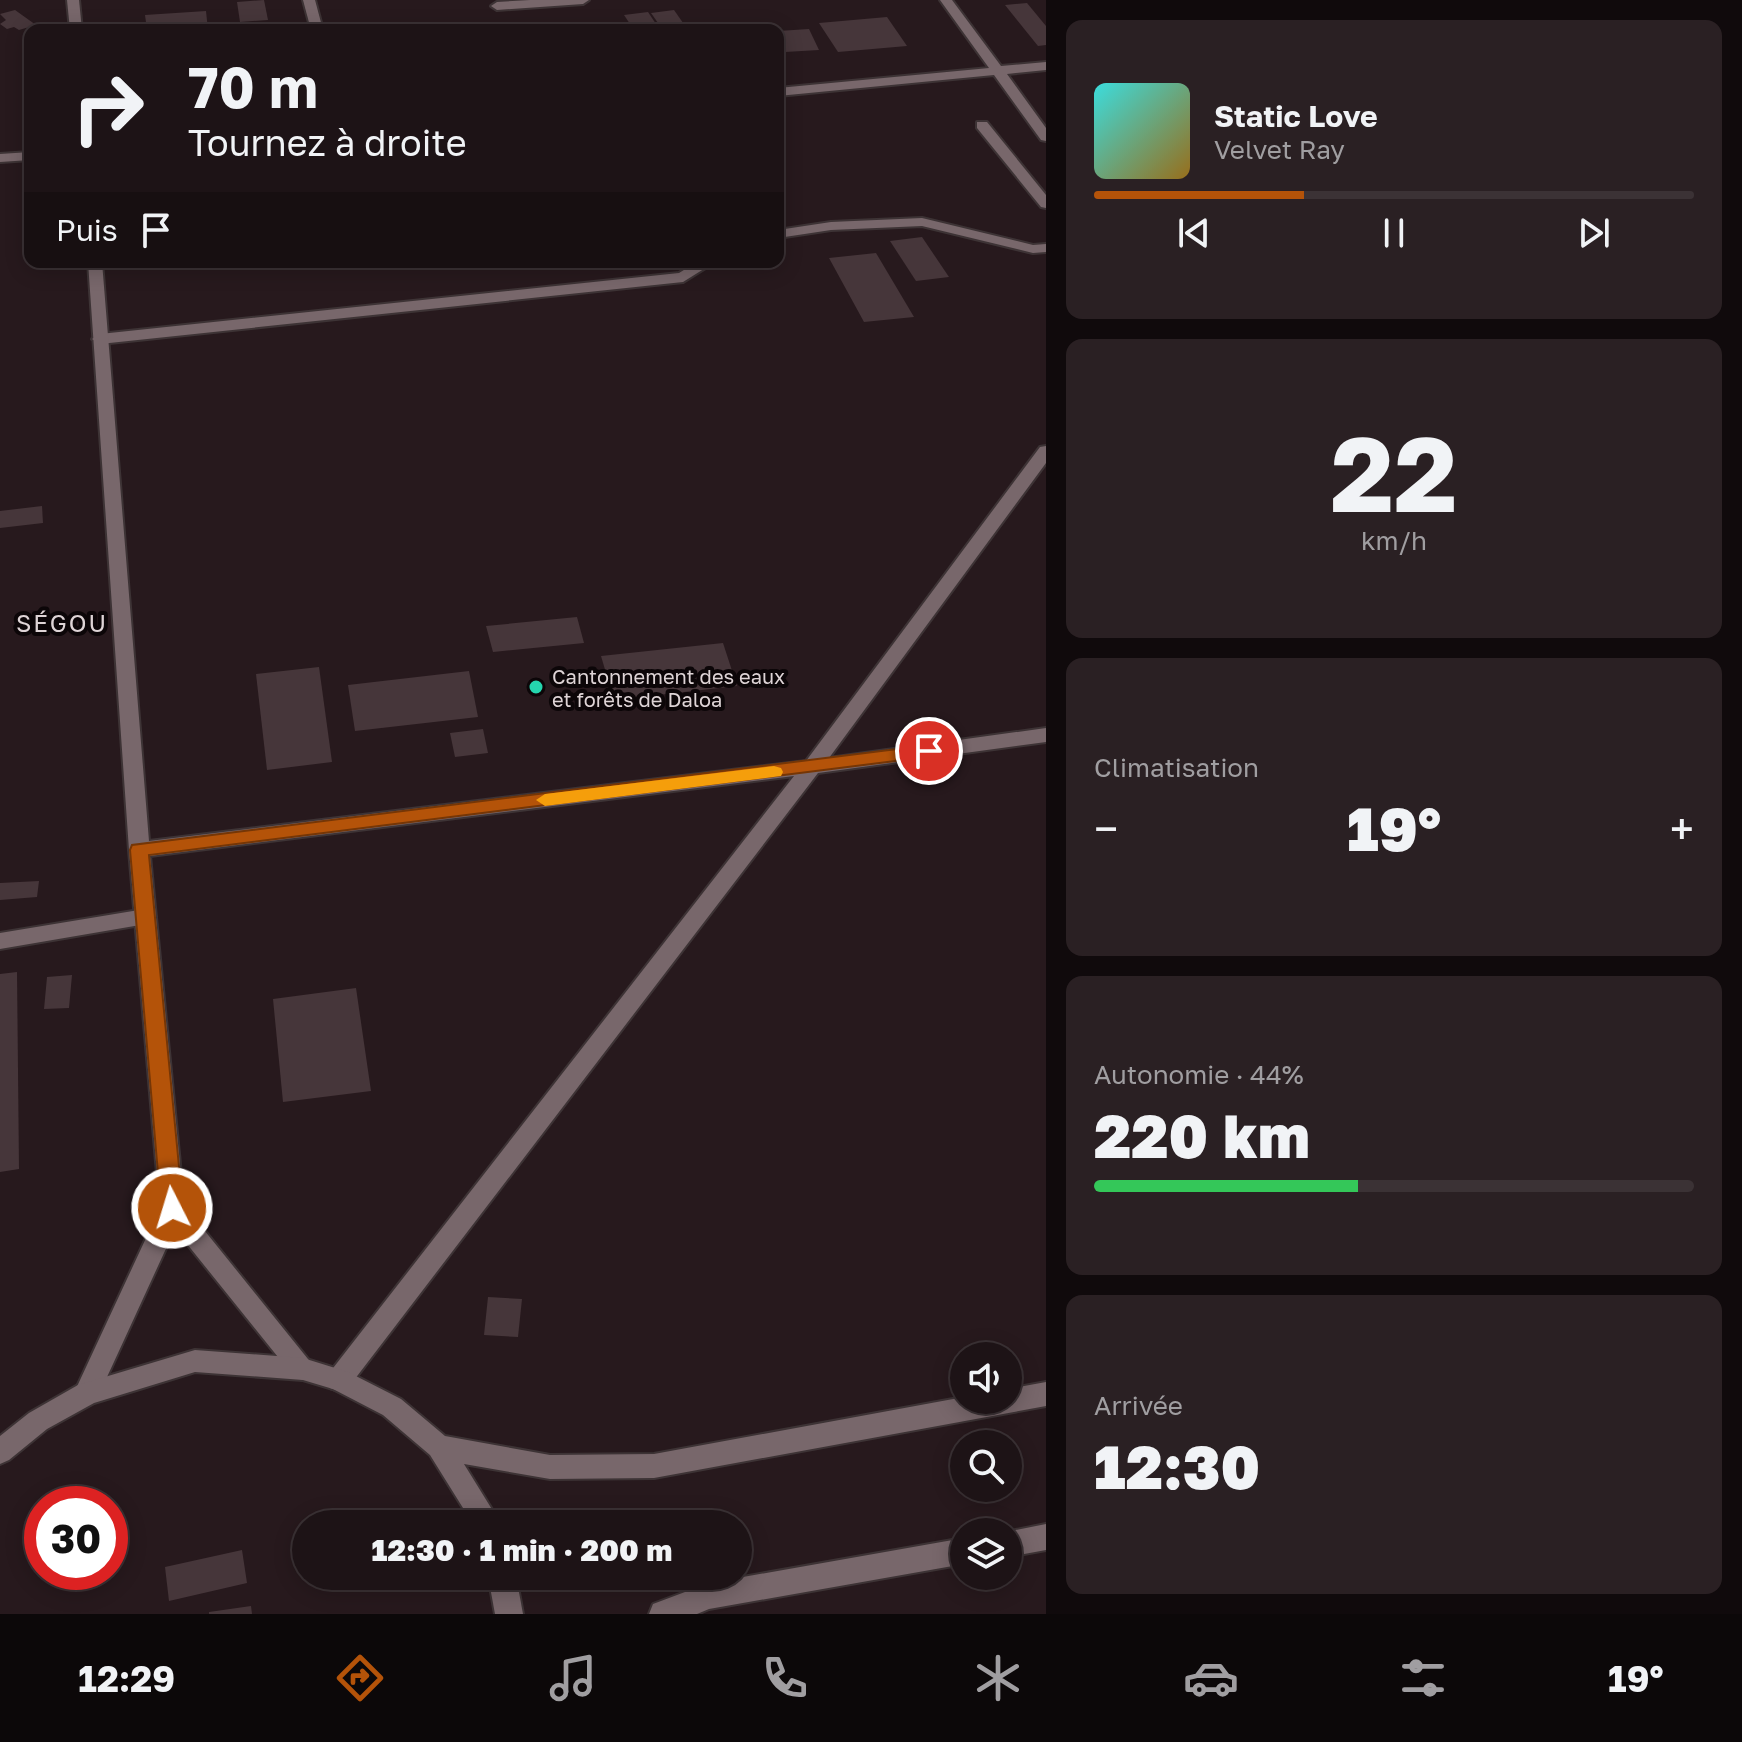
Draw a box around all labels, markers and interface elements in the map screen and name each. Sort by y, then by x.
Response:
text: 70 m [188,53,318,120]
icon: right [56,56,160,160]
text: Static Love [1214,98,1378,134]
text: Tournez à droite [188,121,467,164]
text: Velvet Ray [1214,134,1345,165]
icon: arrive [134,208,178,252]
icon: previous [1172,211,1216,255]
icon: pause [1372,211,1416,255]
icon: next [1572,211,1616,255]
text: Puis [56,212,118,248]
text: 22 [1331,410,1457,535]
text: km/h [1361,525,1427,556]
district label: SÉGOU [16,608,108,637]
place label: Cantonnement des eaux et forêts de Daloa [552,664,785,711]
marker: Cantonnement des eaux et forêts de Daloa [527,678,545,696]
pin [895,717,963,785]
icon: arrive [907,729,951,773]
text: Climatisation [1094,752,1259,783]
text: 19° [1347,792,1441,864]
text: − [1094,802,1118,855]
text: + [1670,802,1694,855]
text: Autonomie · 44% [1094,1059,1304,1090]
text: 220 km [1094,1099,1310,1171]
position arrow [130,1166,214,1250]
map controls [950,1342,1022,1590]
button: sound [950,1342,1022,1414]
text: Arrivée [1094,1390,1183,1421]
button: search [950,1430,1022,1502]
text: 12:30 [1094,1430,1260,1502]
speed limit sign: 30 [24,1486,128,1590]
button: layers [950,1518,1022,1590]
text: 12:30 · 1 min · 200 m [372,1532,672,1568]
icon: directions [332,1650,388,1706]
icon: music [545,1650,601,1706]
icon: phone [757,1650,813,1706]
icon: climate [970,1650,1026,1706]
icon: car [1183,1650,1239,1706]
icon: filters [1395,1650,1451,1706]
text: 12:29 [78,1657,175,1700]
text: 19° [1608,1657,1664,1700]

